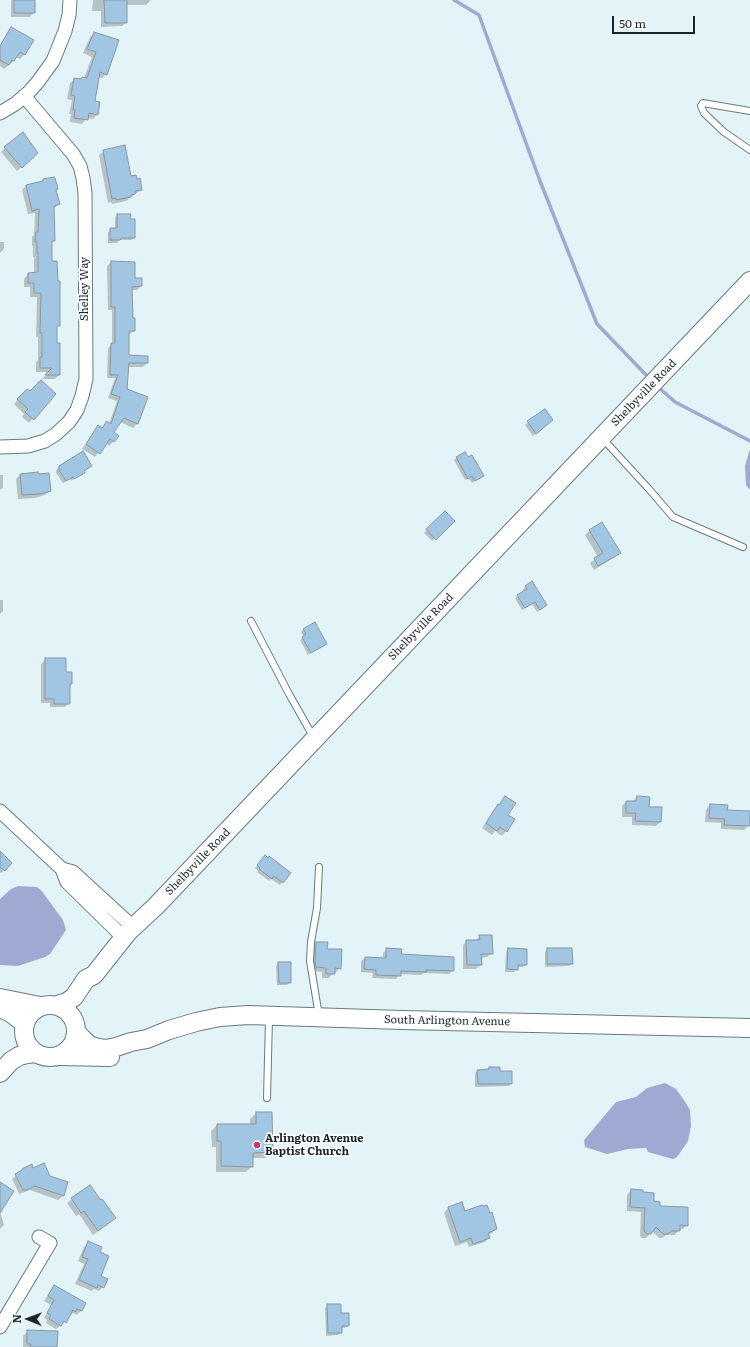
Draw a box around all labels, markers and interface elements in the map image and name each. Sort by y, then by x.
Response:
scale bar [614,8,697,34]
text: 50 m [619,14,646,32]
street label: Shelley Way [78,257,92,321]
street label: Shelbyville Road [609,357,679,429]
street label: Shelbyville Road [386,591,456,663]
street label: Shelbyville Road [163,826,233,898]
street label: South Arlington Avenue [384,1013,510,1029]
place label: Arlington Avenue Baptist Church [265,1132,364,1158]
marker: Arlington Avenue Baptist Church [252,1140,262,1150]
north arrow [8,1299,48,1339]
text: N [8,1314,24,1324]

